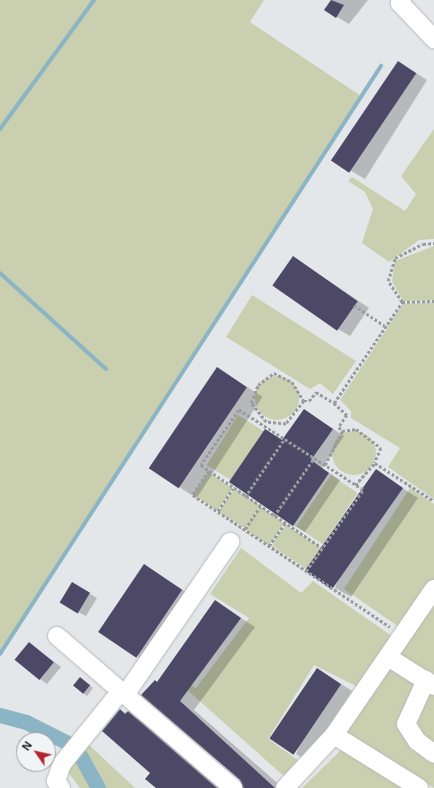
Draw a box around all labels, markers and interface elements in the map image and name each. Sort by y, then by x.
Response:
north arrow [16,732,56,772]
text: N [20,739,34,753]

